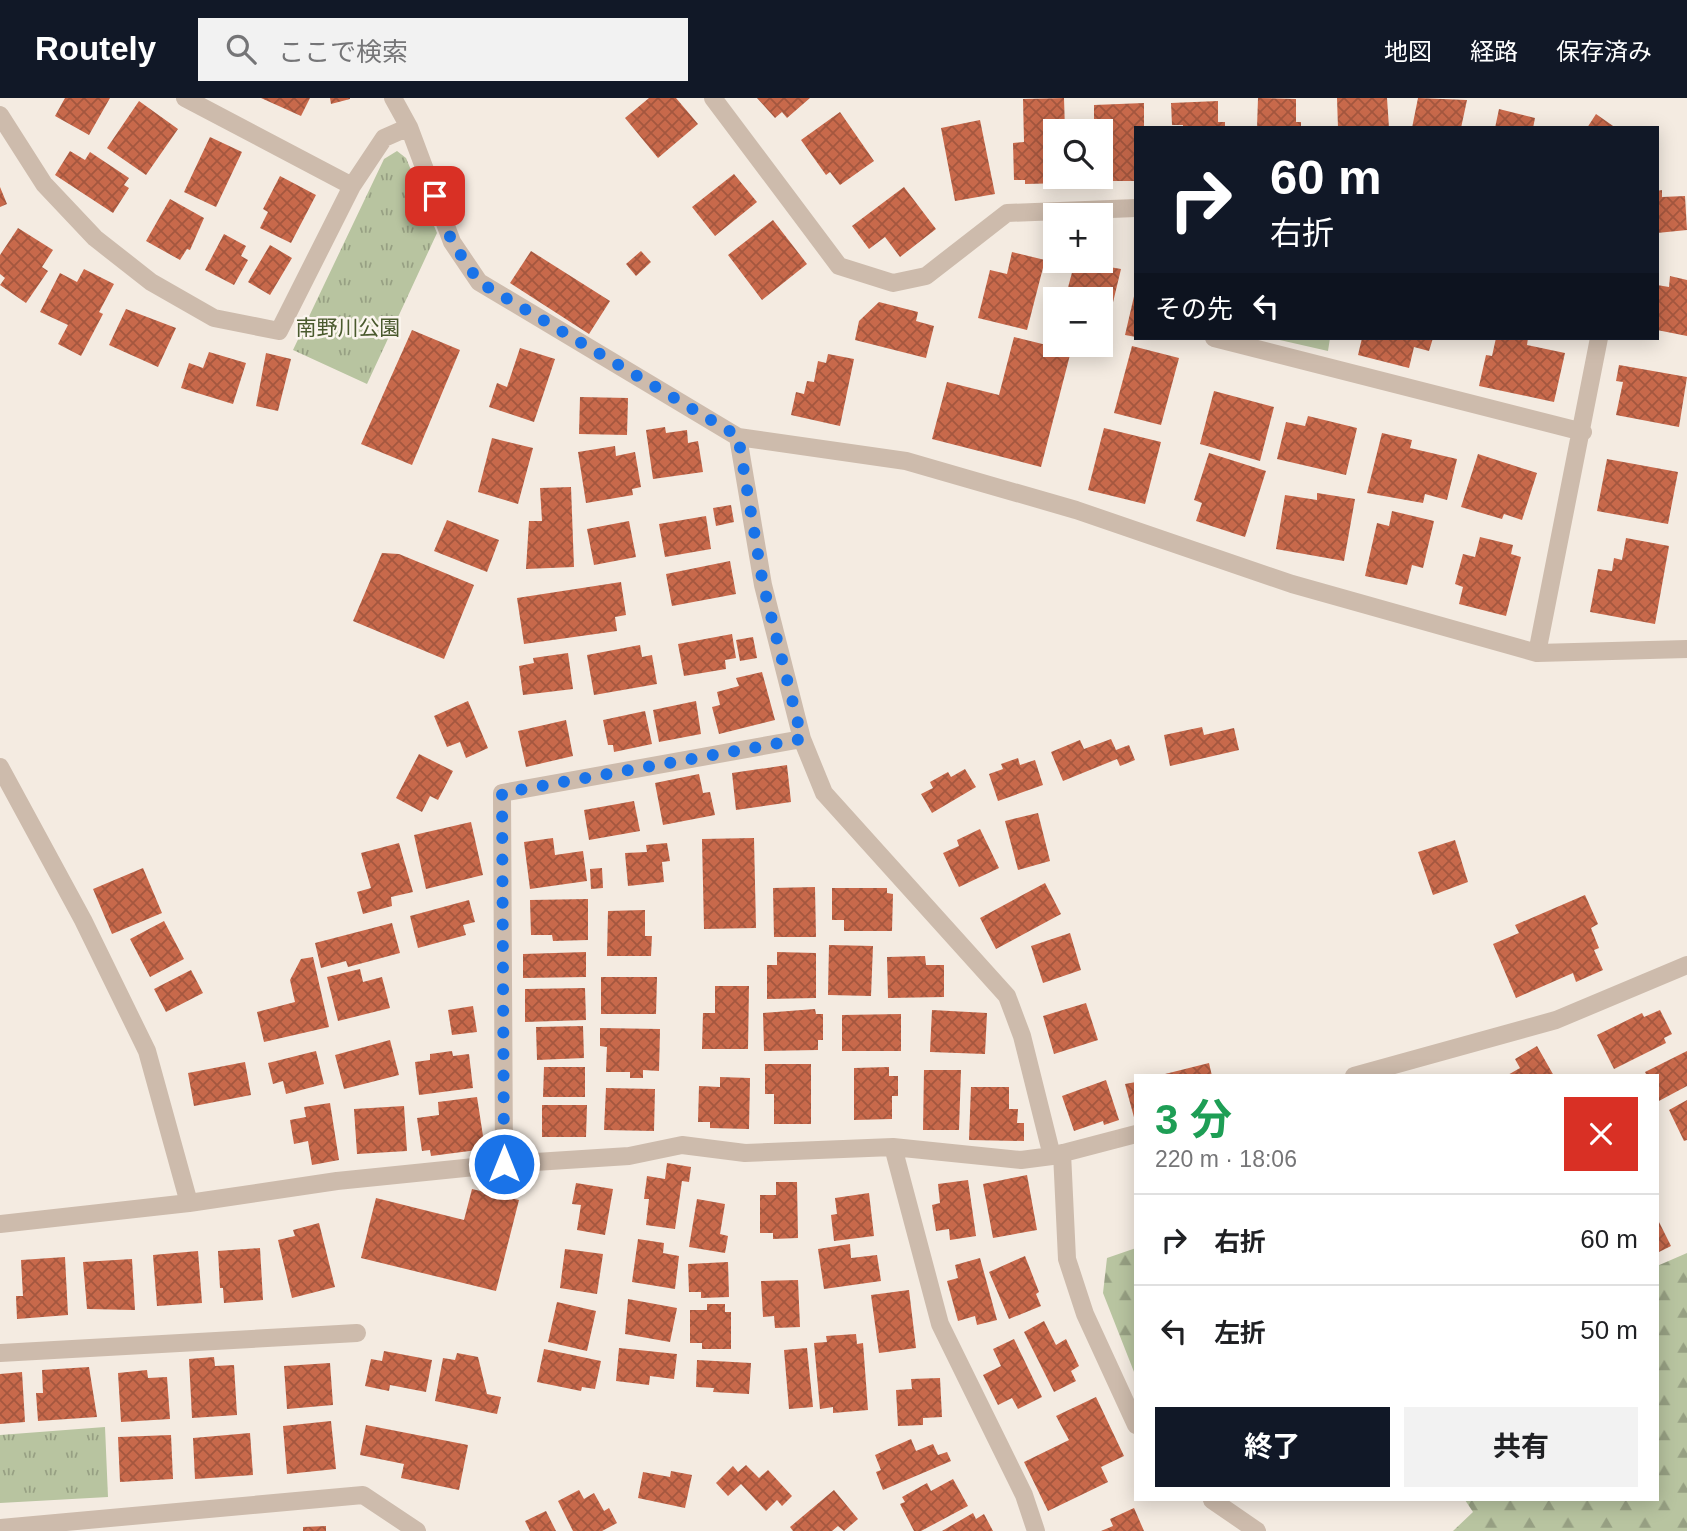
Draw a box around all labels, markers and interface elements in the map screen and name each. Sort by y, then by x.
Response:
search box [198,18,688,81]
text: Routely [35,30,156,67]
icon: search [222,30,260,68]
text: ここで検索 [278,37,408,67]
text: 地図 [1384,38,1432,65]
text: 経路 [1470,38,1518,65]
text: 保存済み [1556,38,1652,65]
map controls [1043,119,1113,357]
button: search [1043,119,1113,189]
text: 60 m [1270,150,1382,204]
icon: right [1155,154,1246,245]
pin [405,166,465,226]
icon: arrive [416,177,454,215]
button: + [1043,203,1113,273]
text: 右折 [1270,215,1334,251]
button: − [1043,287,1113,357]
icon: left [1247,287,1285,325]
text: その先 [1155,294,1233,324]
park label: 南野川公園 [296,316,401,339]
text: 3 分 [1155,1096,1232,1143]
button: close [1564,1097,1638,1171]
position arrow [467,1127,541,1201]
text: 220 m · 18:06 [1155,1146,1297,1172]
icon: right [1155,1221,1193,1259]
text: 60 m [1580,1224,1638,1254]
text: 右折 [1214,1227,1266,1257]
icon: left [1155,1312,1193,1350]
text: 50 m [1580,1315,1638,1345]
text: 左折 [1214,1318,1266,1348]
button: 終了 [1155,1407,1390,1487]
button: 共有 [1404,1407,1638,1487]

